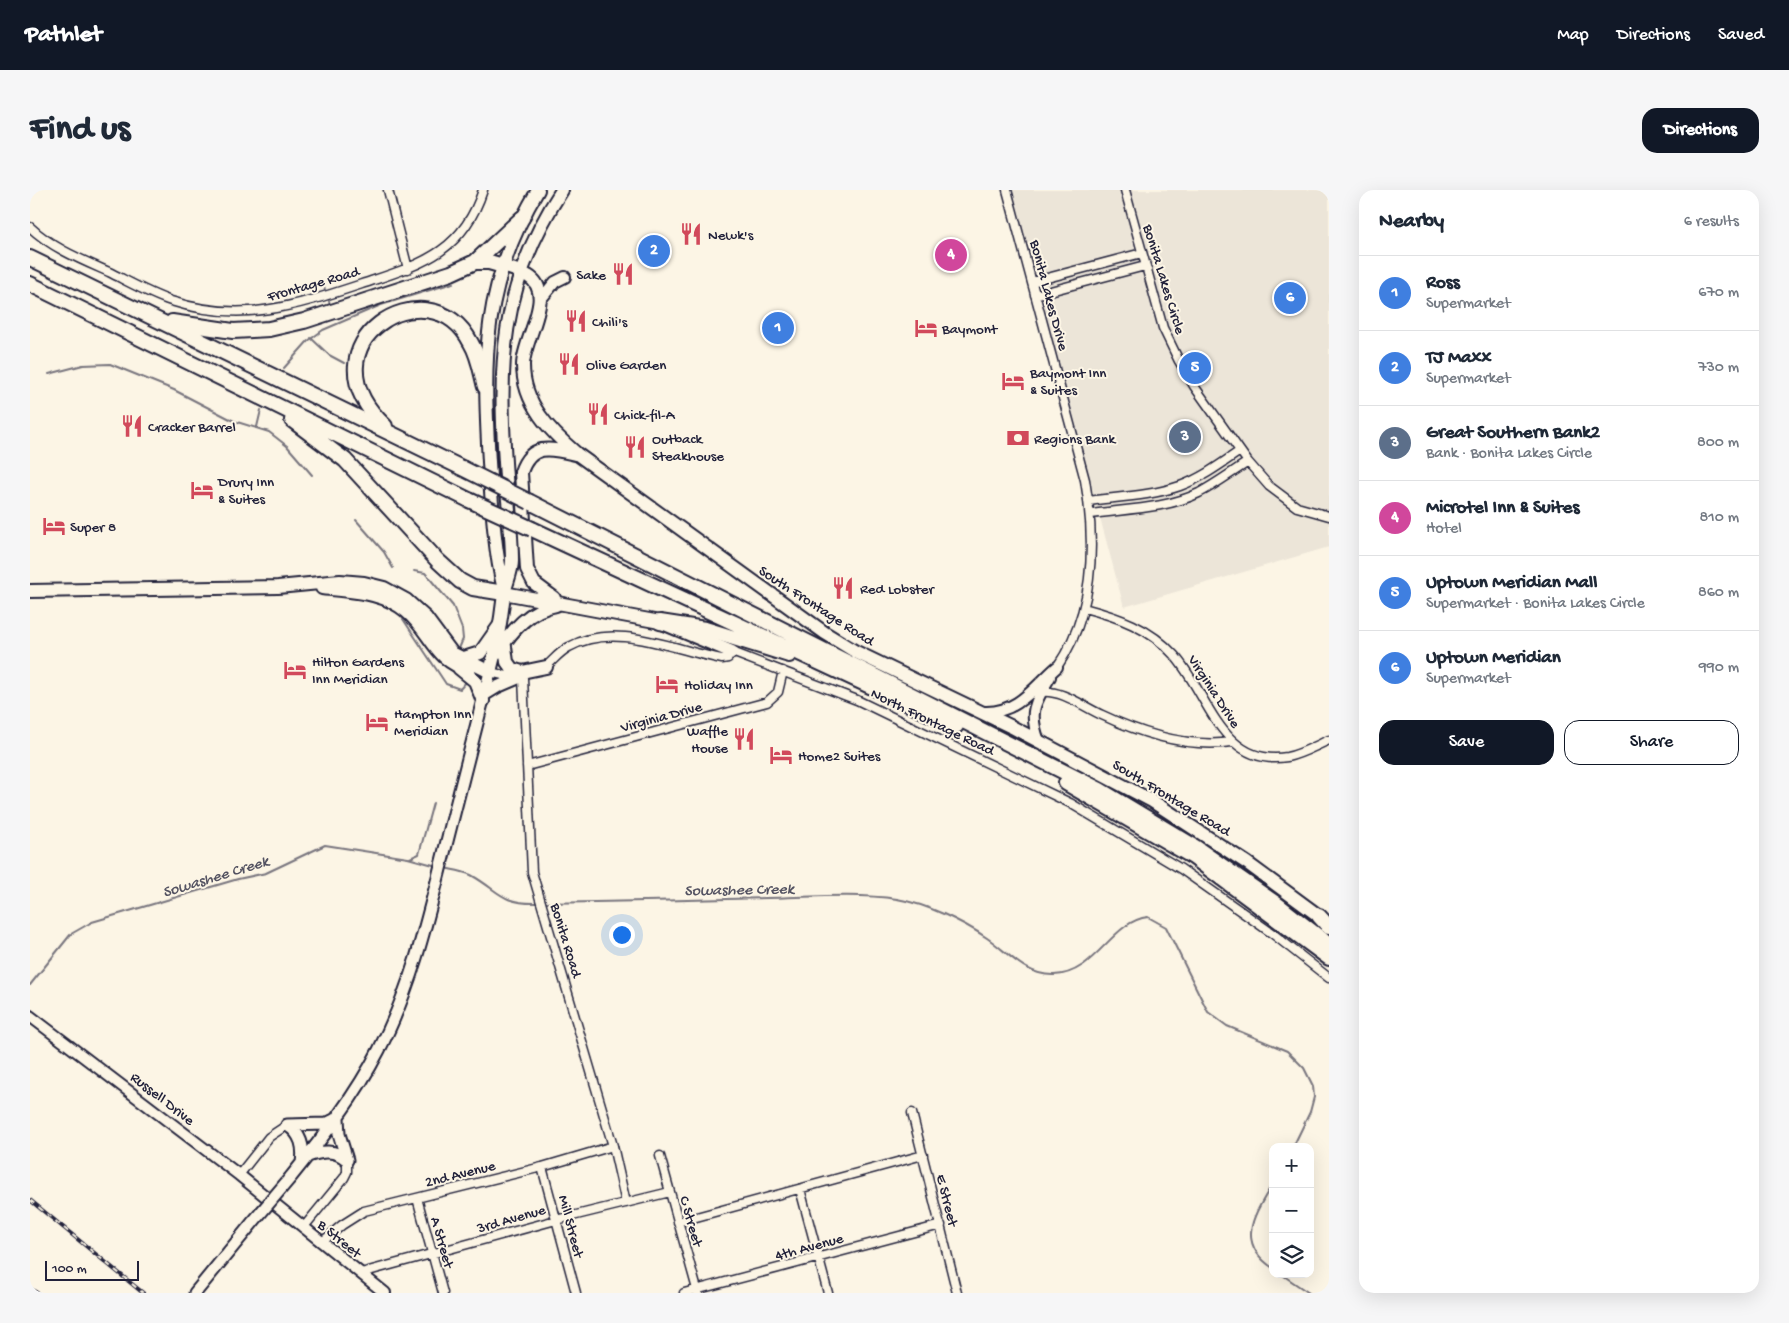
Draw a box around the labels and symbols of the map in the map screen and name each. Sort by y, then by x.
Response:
restaurant icon: Newk's [678,221,704,247]
street label: Bonita Lakes Circle [1138,221,1188,337]
place label: Newk's [708,227,754,245]
pin: 2 [638,232,670,270]
pin: 4 [935,236,967,274]
street label: Bonita Lakes Drive [1024,237,1072,353]
restaurant icon: Sake [610,261,636,287]
street label: Frontage Road [264,263,363,307]
place label: Sake [576,267,606,285]
pin: 6 [1274,279,1306,317]
restaurant icon: Chili's [563,308,589,334]
pin: 1 [762,309,794,347]
place label: Chili's [592,314,628,332]
hotel icon: Baymont [913,315,939,341]
place label: Baymont [941,321,999,339]
pin: 5 [1179,349,1211,387]
restaurant icon: Olive Garden [556,351,582,377]
place label: Olive Garden [586,357,666,375]
place label: Baymont Inn & Suites [1029,365,1106,400]
hotel icon: Baymont Inn & Suites [1000,368,1026,394]
restaurant icon: Chick-fil-A [585,401,611,427]
place label: Chick-fil-A [614,407,676,425]
restaurant icon: Cracker Barrel [119,413,145,439]
pin: 3 [1169,418,1201,456]
place label: Cracker Barrel [148,419,236,437]
bank icon: Regions Bank [1005,425,1031,451]
place label: Outback Steakhouse [652,431,724,466]
place label: Regions Bank [1034,431,1116,449]
restaurant icon: Outback Steakhouse [622,434,648,460]
place label: Drury Inn & Suites [217,474,274,509]
hotel icon: Drury Inn & Suites [189,477,215,503]
hotel icon: Super 8 [41,513,67,539]
place label: Super 8 [70,519,116,537]
street label: South Frontage Road [755,563,878,651]
restaurant icon: Red Lobster [830,575,856,601]
place label: Red Lobster [860,581,936,599]
street label: Virginia Drive [1182,651,1244,732]
place label: Hilton Gardens Inn Meridian [312,654,404,689]
hotel icon: Hilton Gardens Inn Meridian [282,657,308,683]
hotel icon: Holiday Inn [654,671,680,697]
place label: Holiday Inn [684,677,753,695]
street label: North Frontage Road [867,685,998,761]
street label: Virginia Drive [618,698,704,738]
place label: Hampton Inn Meridian [394,706,471,741]
hotel icon: Hampton Inn Meridian [364,709,390,735]
place label: Waffle House [687,723,728,758]
restaurant icon: Waffle House [731,726,757,752]
hotel icon: Home2 Suites [768,742,794,768]
place label: Home2 Suites [798,748,881,766]
street label: South Frontage Road [1109,756,1234,842]
water label: Sowashee Creek [161,853,273,903]
water label: Sowashee Creek [684,881,796,902]
street label: Bonita Road [545,900,585,981]
your location [609,922,635,948]
street label: Russell Drive [126,1069,198,1130]
street label: 2nd Avenue [423,1157,498,1192]
street label: E Street [931,1173,962,1230]
street label: Mill Street [553,1193,588,1261]
street label: C Street [674,1194,706,1251]
street label: 3rd Avenue [474,1201,548,1239]
street label: A Street [425,1215,457,1272]
street label: B Street [312,1216,366,1264]
street label: 4th Avenue [773,1230,846,1266]
scale bar [45,1258,139,1281]

